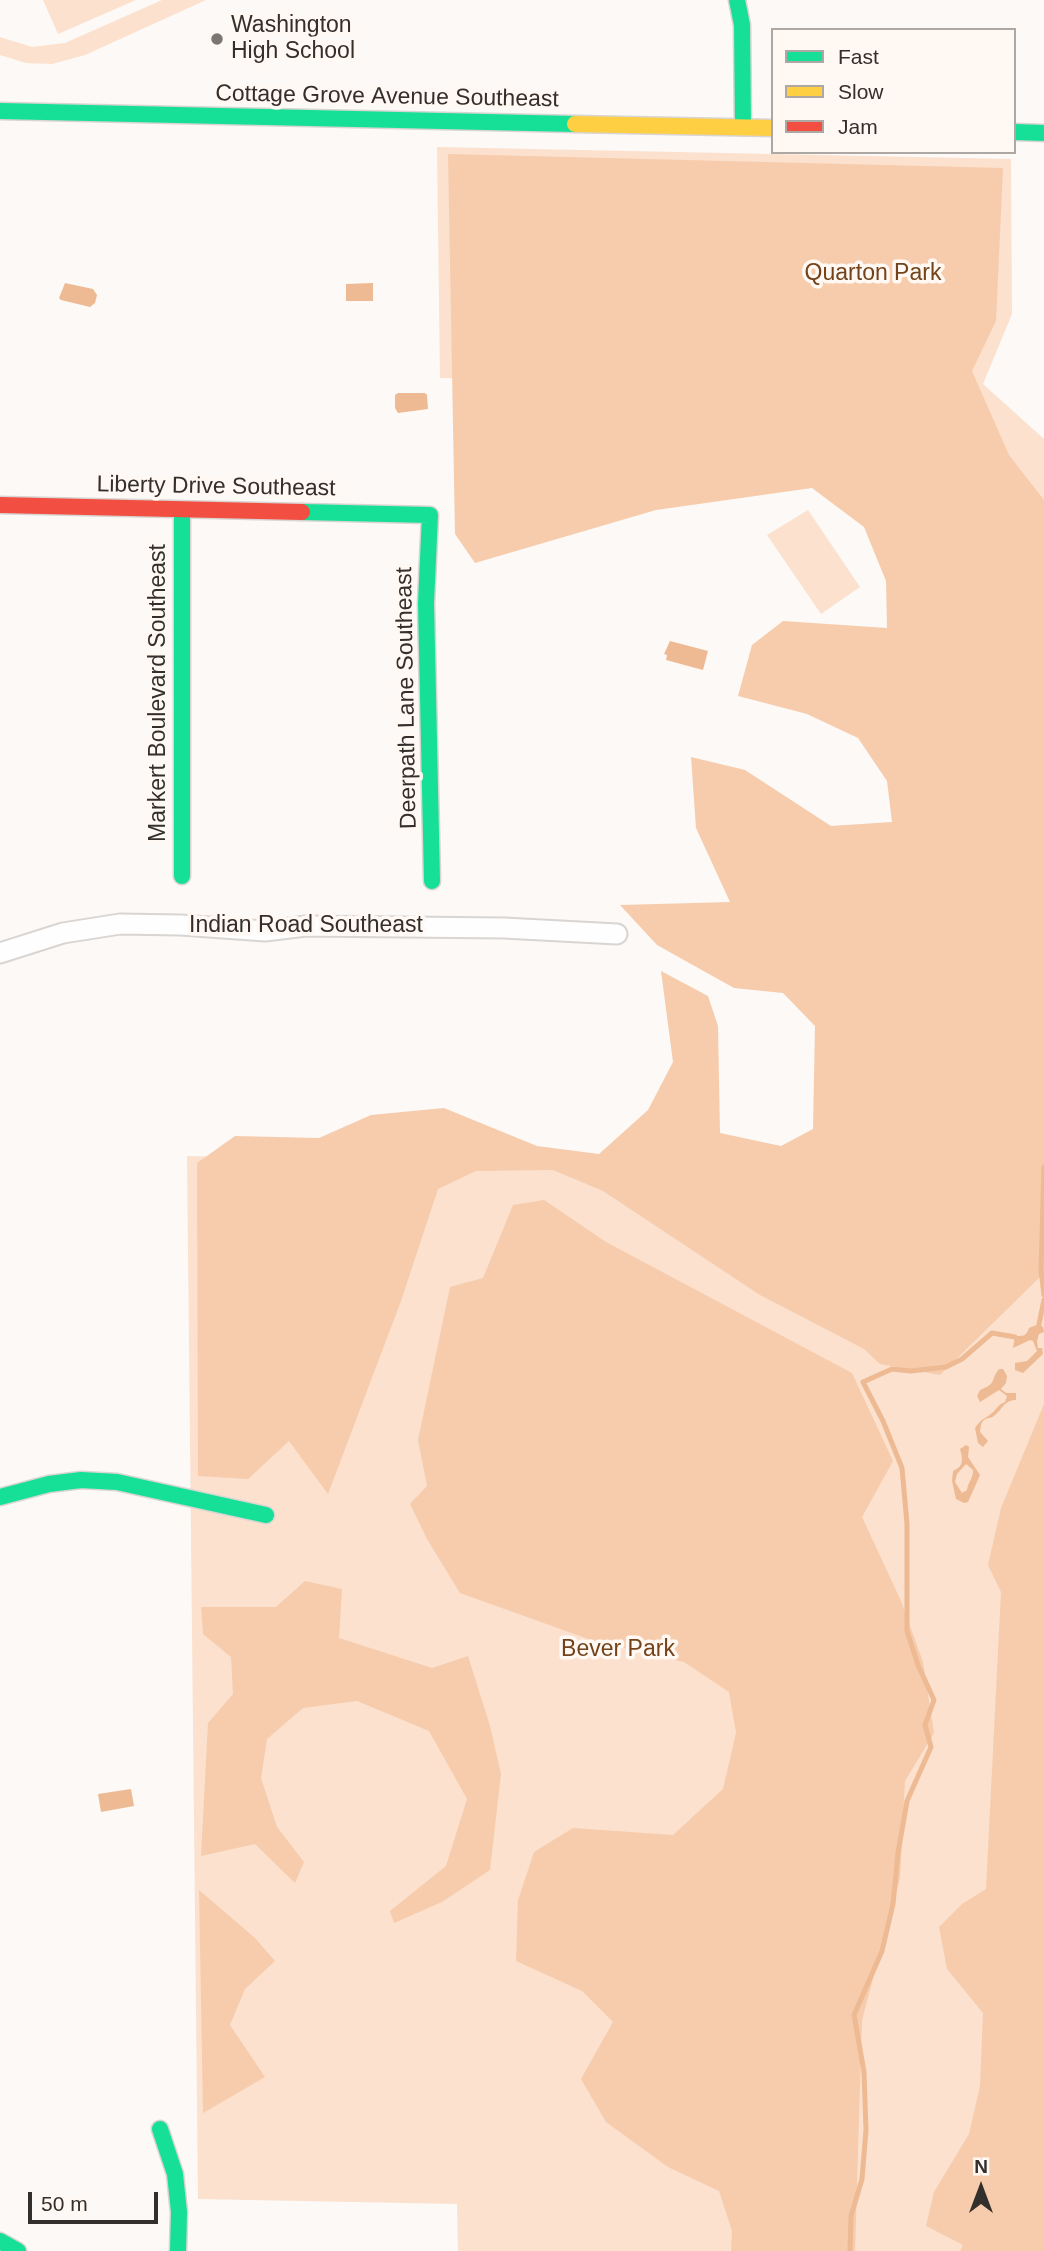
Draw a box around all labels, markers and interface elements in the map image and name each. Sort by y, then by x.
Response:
place label: Washington High School [231,12,355,66]
legend [771,28,1016,154]
marker: Washington High School [209,31,225,47]
text: Fast [838,45,879,68]
street label: Cottage Grove Avenue Southeast [215,80,559,114]
text: Slow [838,80,884,103]
text: Jam [838,115,878,138]
park label: Quarton Park [805,260,941,288]
street label: Liberty Drive Southeast [96,471,336,503]
street label: Markert Boulevard Southeast [145,544,173,842]
street label: Deerpath Lane Southeast [391,567,423,829]
street label: Indian Road Southeast [189,912,423,940]
park label: Bever Park [561,1636,675,1664]
north arrow [946,2153,1016,2223]
text: N [974,2156,988,2177]
scale bar [32,2178,161,2222]
text: 50 m [41,2192,88,2215]

